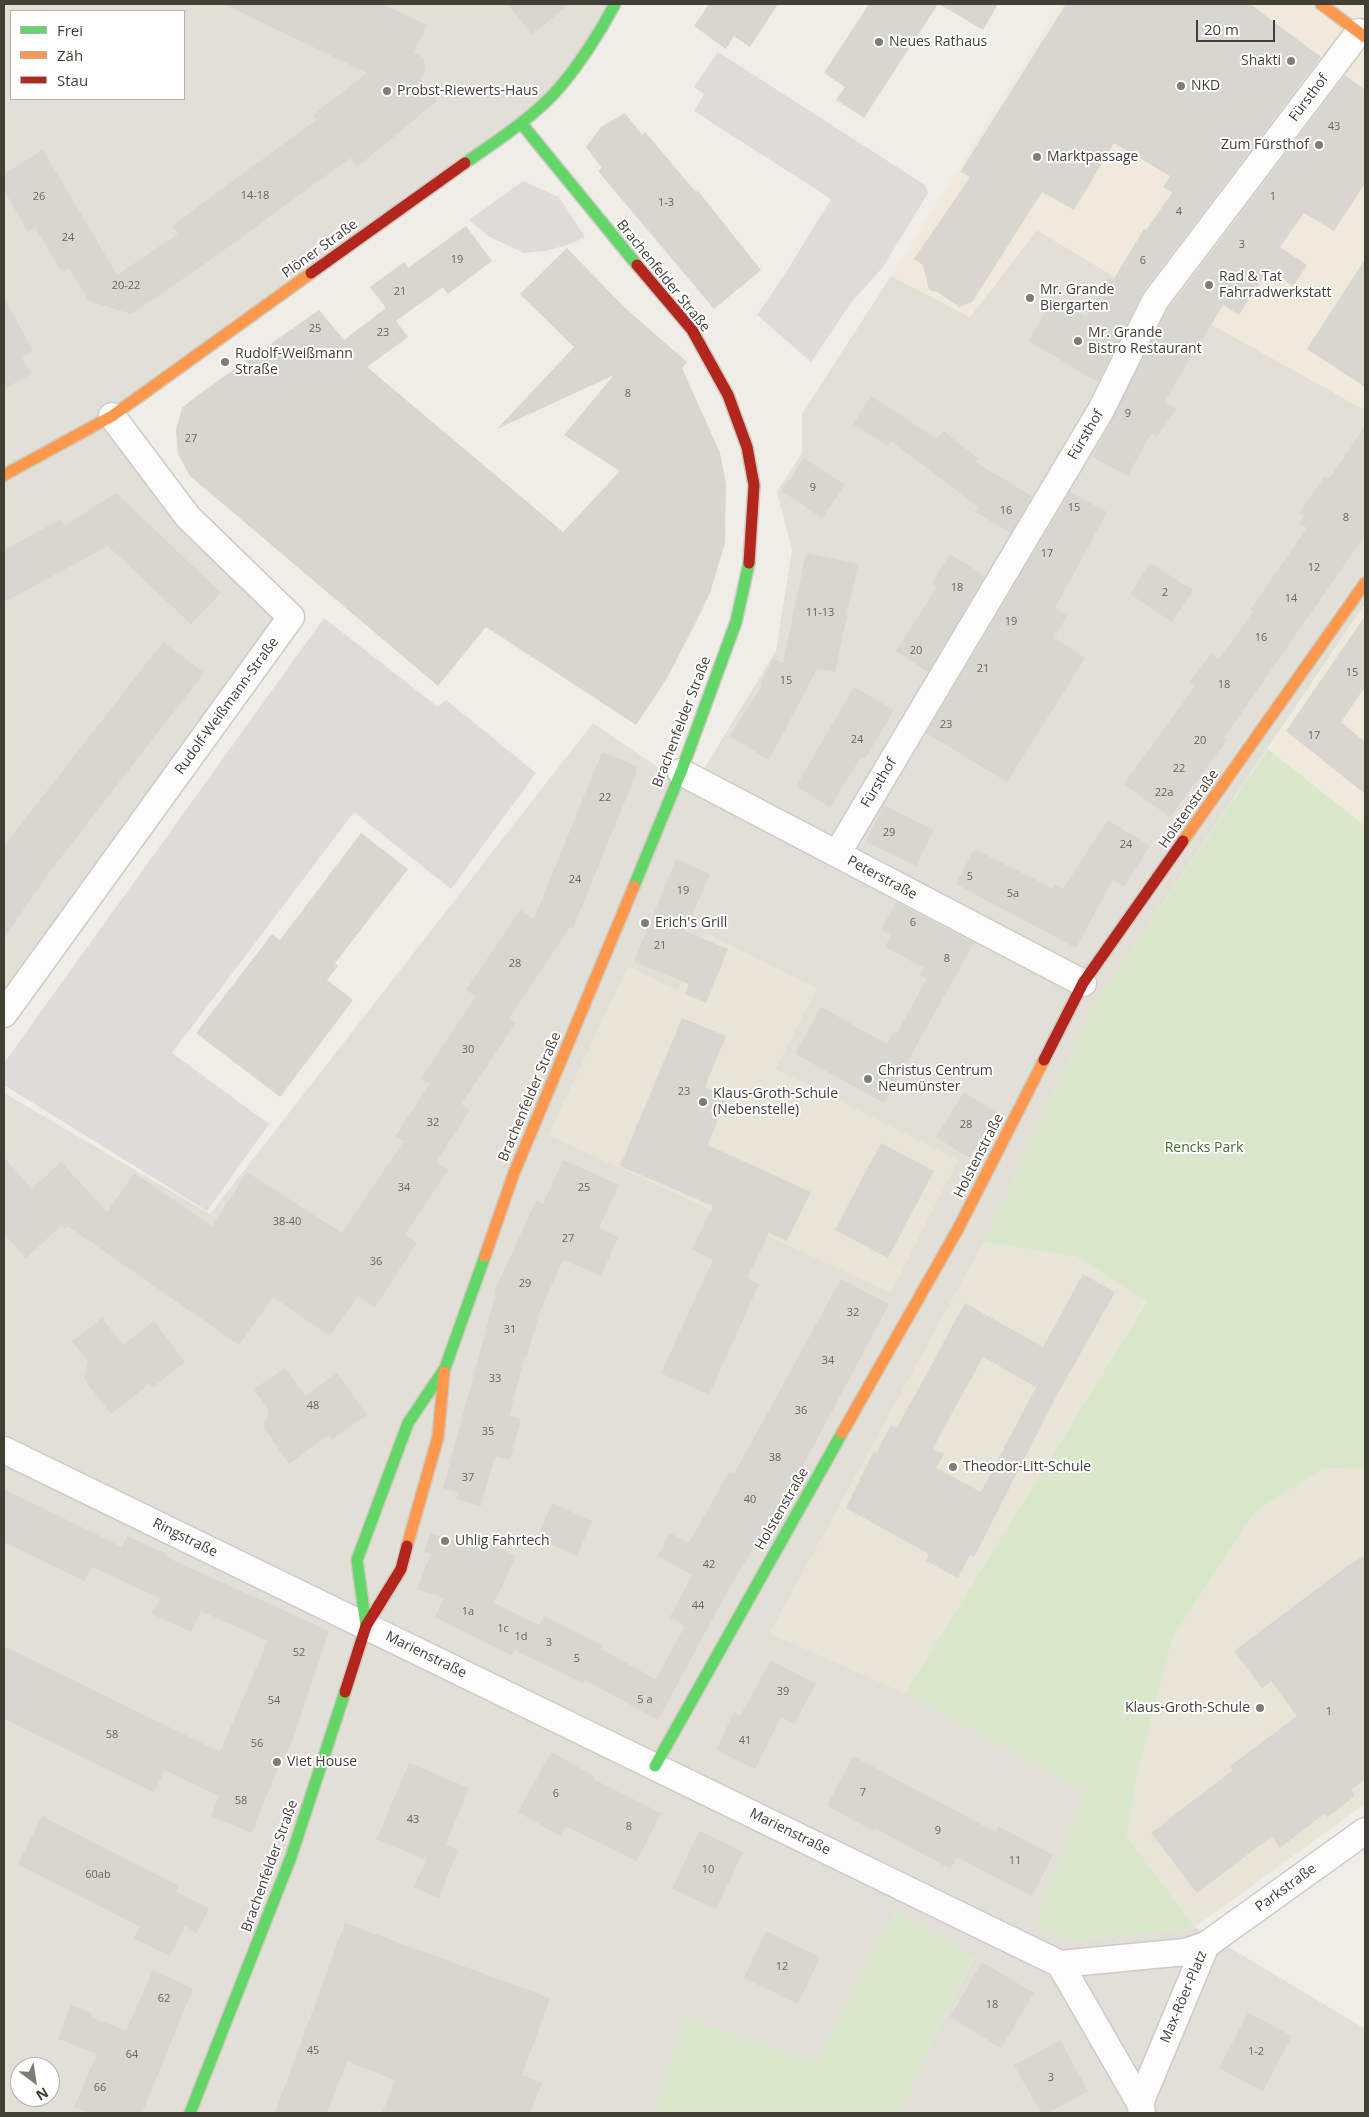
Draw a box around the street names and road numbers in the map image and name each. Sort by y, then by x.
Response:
street label: Fürsthof [1286,71,1332,125]
street label: Plöner Straße [279,216,361,282]
street label: Brachenfelder Straße [613,217,713,335]
street label: Fürsthof [1065,407,1107,463]
street label: Rudolf-Weißmann-Straße [172,634,282,778]
street label: Brachenfelder Straße [649,654,715,790]
street label: Fürsthof [858,755,900,811]
street label: Holstenstraße [1156,766,1222,852]
street label: Peterstraße [844,853,920,903]
street label: Brachenfelder Straße [495,1030,565,1164]
street label: Holstenstraße [951,1111,1007,1201]
street label: Holstenstraße [752,1465,812,1553]
street label: Ringstraße [150,1515,220,1561]
street label: Marienstraße [383,1628,469,1682]
street label: Brachenfelder Straße [238,1798,302,1934]
street label: Marienstraße [747,1805,833,1859]
street label: Parkstraße [1252,1860,1320,1916]
street label: Max-Röer-Platz [1157,1948,1211,2046]

